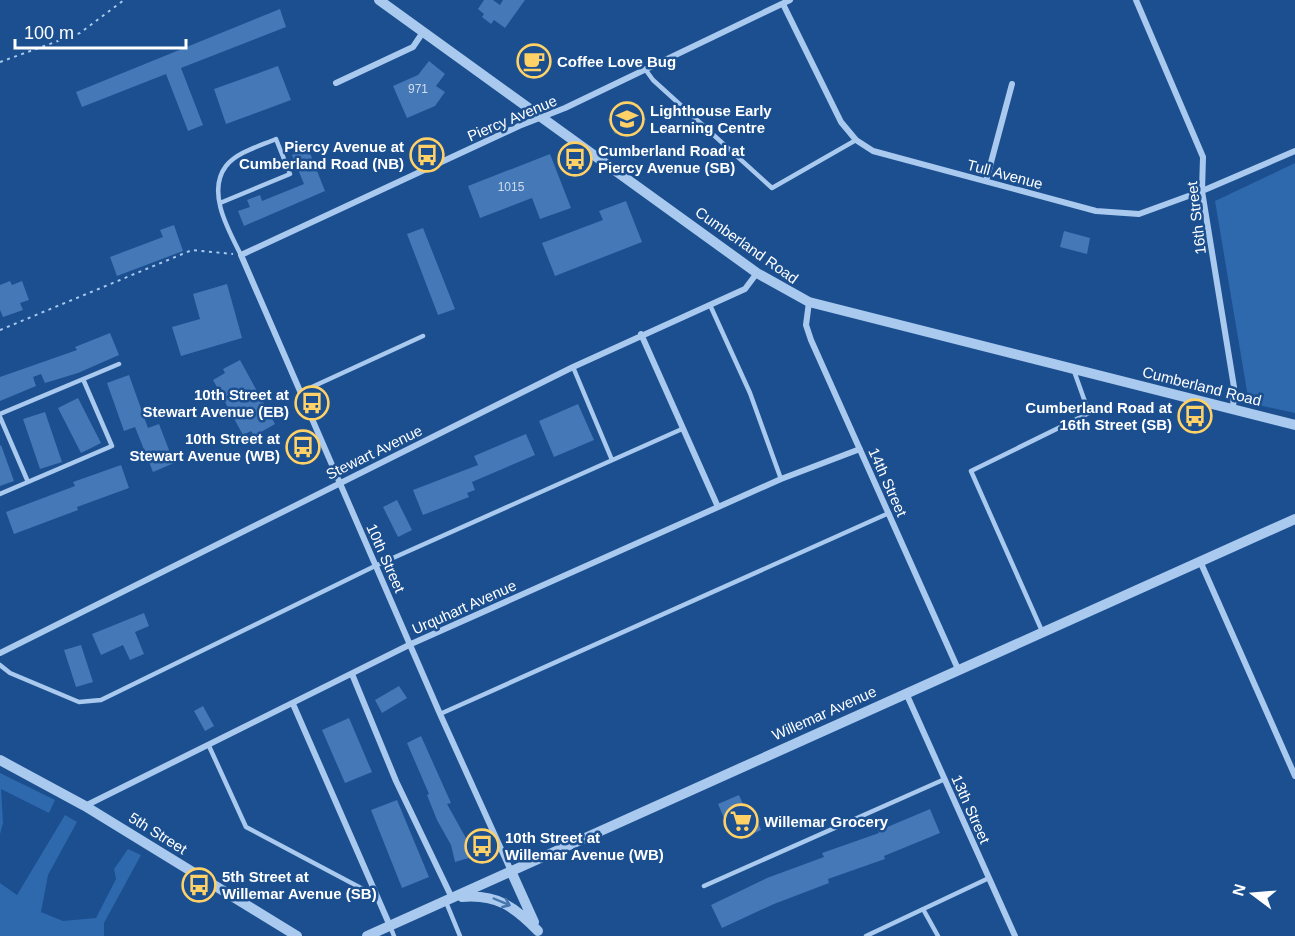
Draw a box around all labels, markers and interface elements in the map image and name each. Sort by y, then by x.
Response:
scale bar [15,12,186,50]
text: 100 m [24,23,74,43]
cafe icon: Coffee Love Bug [516,43,552,79]
place label: Coffee Love Bug [557,53,676,70]
house number: 971 [408,82,428,96]
street label: Piercy Avenue [465,91,559,145]
school or university icon: Lighthouse Early Learning Centre [609,101,645,137]
place label: Lighthouse Early Learning Centre [650,102,772,136]
bus stop icon: Piercy Avenue at Cumberland Road (NB) [409,137,445,173]
place label: Piercy Avenue at Cumberland Road (NB) [239,138,404,172]
bus stop icon: Cumberland Road at Piercy Avenue (SB) [557,141,593,177]
place label: Cumberland Road at Piercy Avenue (SB) [598,142,745,176]
street label: Tull Avenue [965,156,1045,192]
house number: 1015 [498,180,525,194]
street label: 16th Street [1183,180,1209,255]
street label: Cumberland Road [692,203,802,287]
street label: Cumberland Road [1141,363,1263,409]
bus stop icon: 10th Street at Stewart Avenue (EB) [294,385,330,421]
place label: 10th Street at Stewart Avenue (EB) [143,386,289,420]
bus stop icon: Cumberland Road at 16th Street (SB) [1177,398,1213,434]
place label: Cumberland Road at 16th Street (SB) [1025,399,1172,433]
street label: Stewart Avenue [323,421,425,483]
bus stop icon: 10th Street at Stewart Avenue (WB) [285,429,321,465]
place label: 10th Street at Stewart Avenue (WB) [129,430,280,464]
street label: 14th Street [865,445,911,520]
street label: 10th Street [363,521,409,596]
street label: Urquhart Avenue [409,576,519,638]
street label: Willemar Avenue [769,682,879,744]
street label: 13th Street [948,772,994,847]
supermarket icon: Willemar Grocery [723,803,759,839]
street label: 5th Street [126,809,191,858]
place label: Willemar Grocery [764,813,889,830]
bus stop icon: 10th Street at Willemar Avenue (WB) [464,828,500,864]
place label: 10th Street at Willemar Avenue (WB) [505,829,664,863]
north arrow [1223,864,1283,924]
bus stop icon: 5th Street at Willemar Avenue (SB) [181,867,217,903]
place label: 5th Street at Willemar Avenue (SB) [222,868,377,902]
text: N [1229,882,1249,898]
one-way arrow [492,897,511,908]

